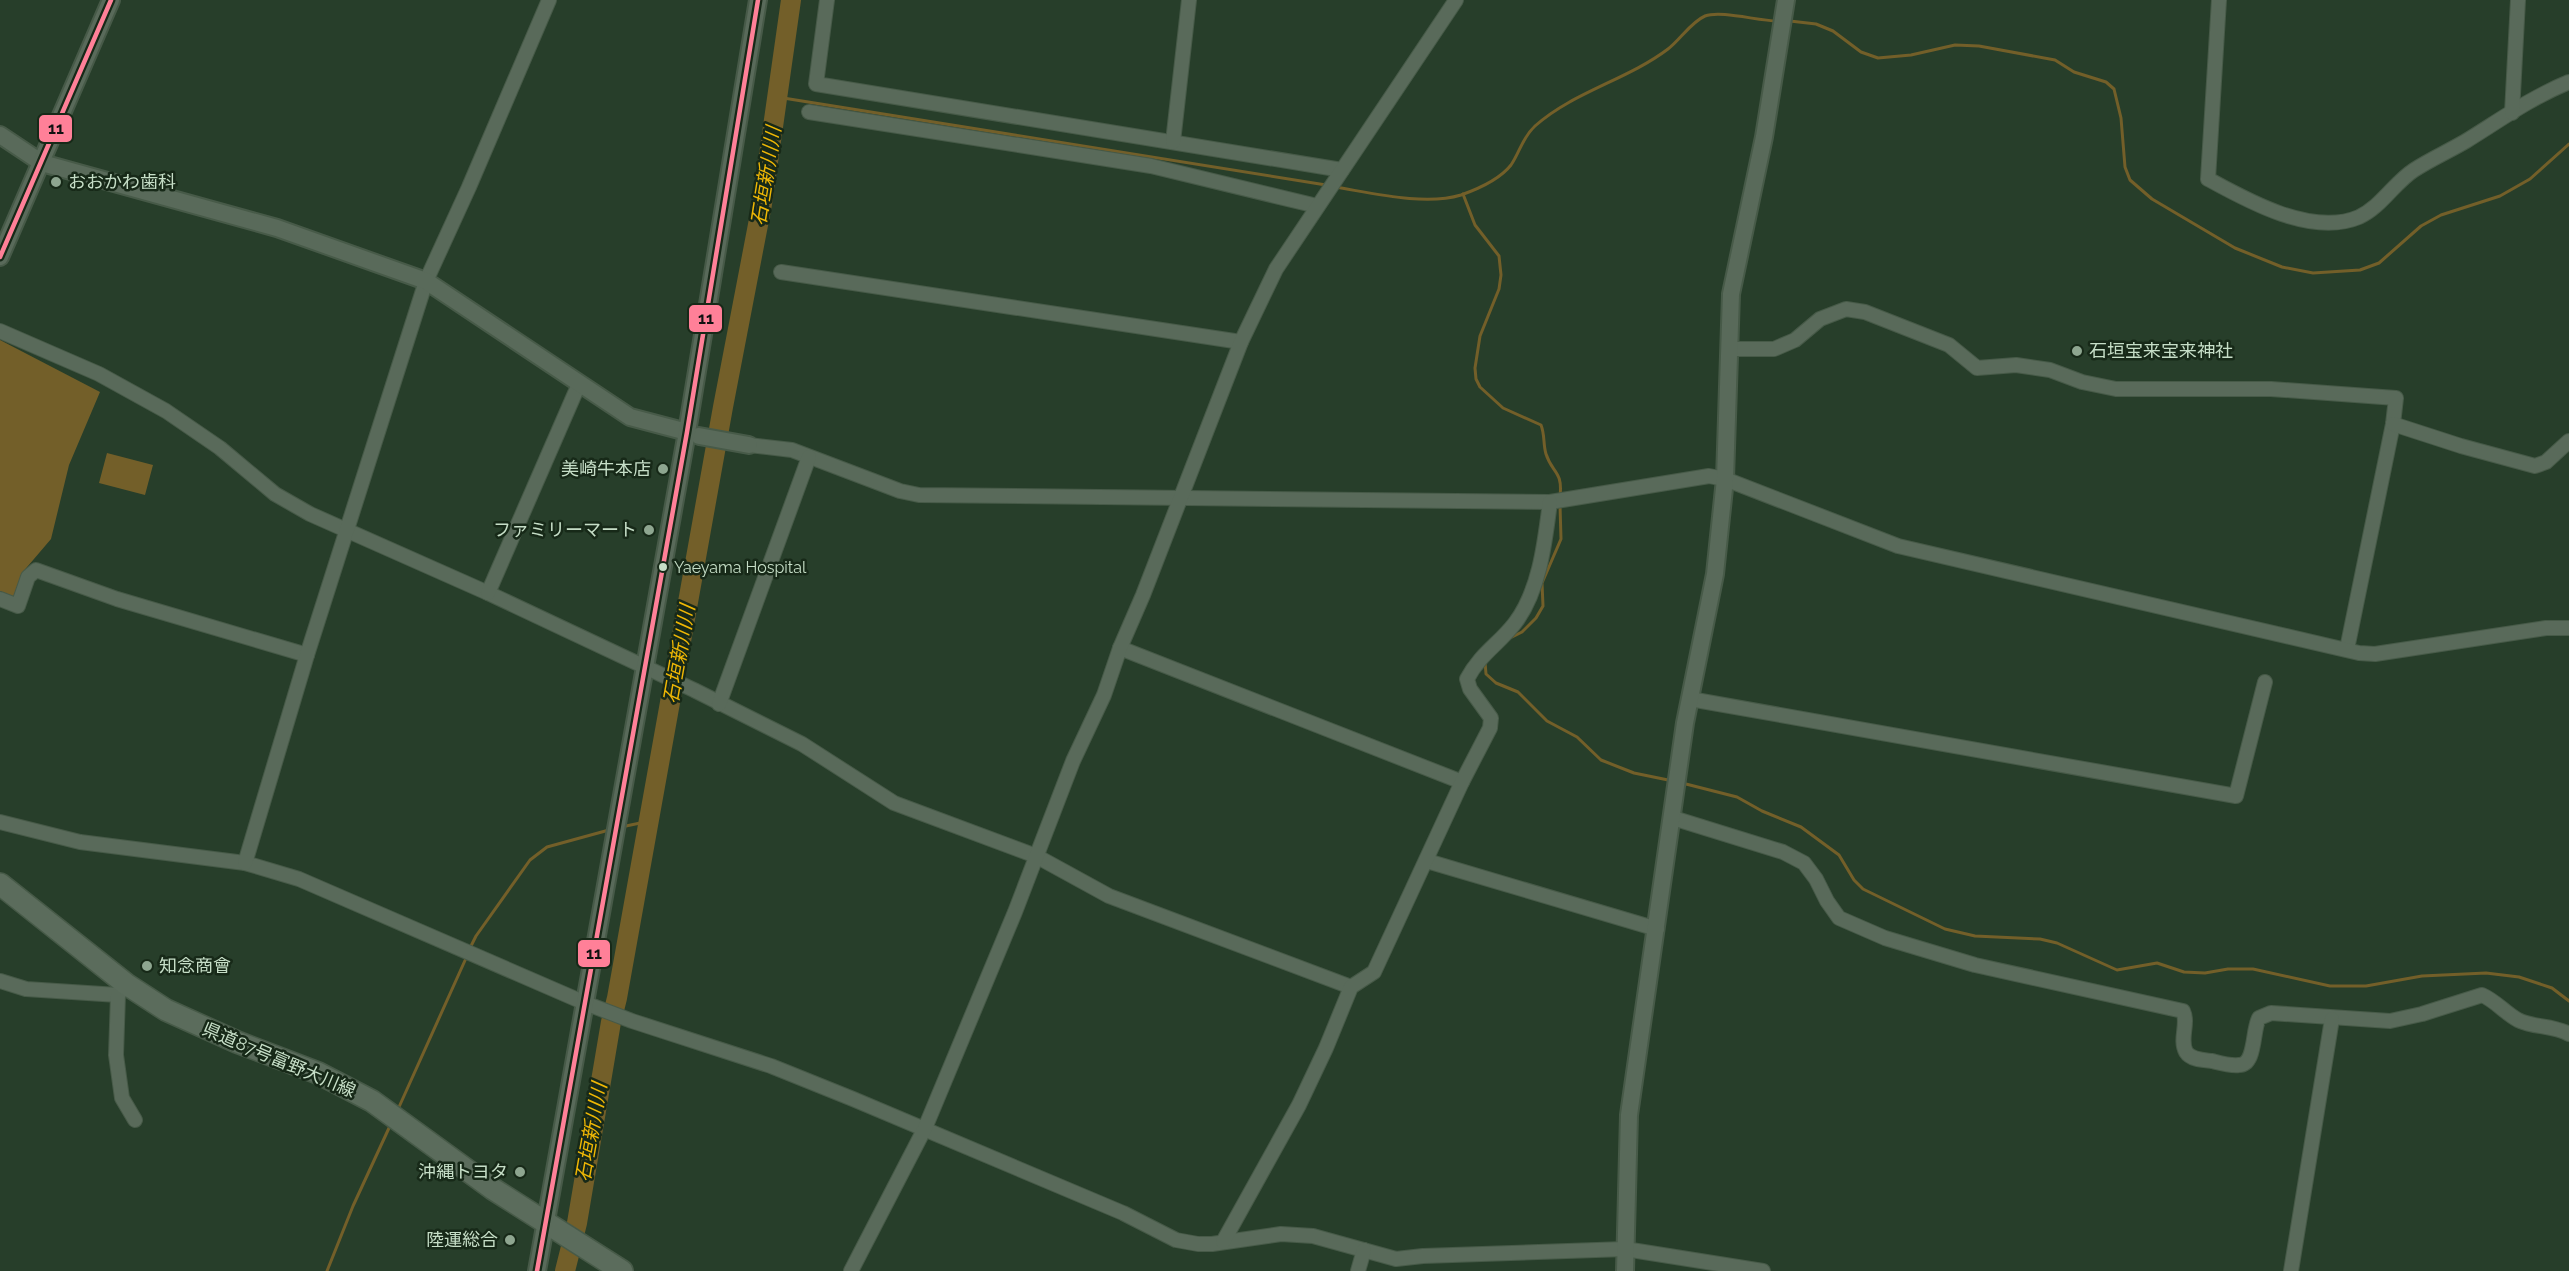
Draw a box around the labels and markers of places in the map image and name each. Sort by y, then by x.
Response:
place label: おおかわ歯科 [68,171,176,192]
marker: おおかわ歯科 [49,175,63,189]
place label: 石垣宝来宝来神社 [2089,340,2233,361]
marker: 石垣宝来宝来神社 [2070,344,2084,358]
place label: 美崎牛本店 [561,458,651,479]
marker: 美崎牛本店 [656,462,670,476]
place label: ファミリーマート [493,519,637,540]
marker: ファミリーマート [642,523,656,537]
place label: Yaeyama Hospital [674,558,807,577]
marker: Yaeyama Hospital [657,561,669,573]
place label: 知念商會 [159,955,231,976]
marker: 知念商會 [140,959,154,973]
place label: 沖縄トヨタ [418,1161,508,1182]
marker: 沖縄トヨタ [513,1165,527,1179]
place label: 陸運総合 [426,1229,498,1250]
marker: 陸運総合 [503,1233,517,1247]

